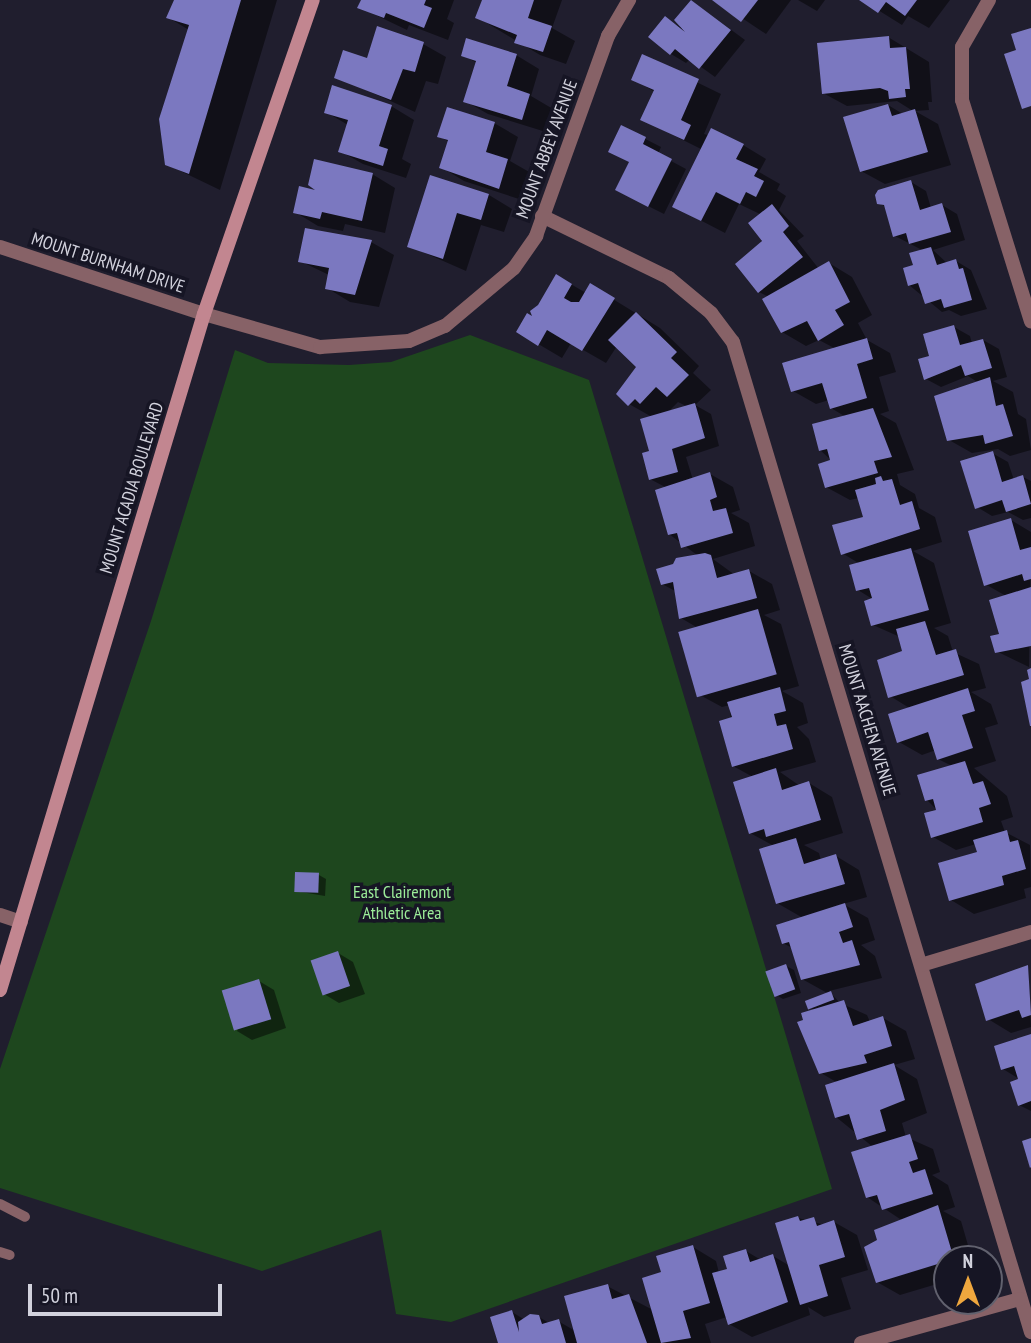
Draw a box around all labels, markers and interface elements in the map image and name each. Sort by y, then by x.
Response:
street label: MOUNT ABBEY AVENUE [512,76,582,222]
street label: MOUNT BURNHAM DRIVE [28,228,188,298]
street label: MOUNT ACADIA BOULEVARD [95,399,169,577]
street label: MOUNT AACHEN AVENUE [833,641,901,799]
park label: East Clairemont Athletic Area [353,882,451,924]
north arrow [933,1245,1003,1315]
text: N [963,1249,973,1273]
scale bar [32,1270,226,1314]
text: 50 m [41,1282,78,1309]

